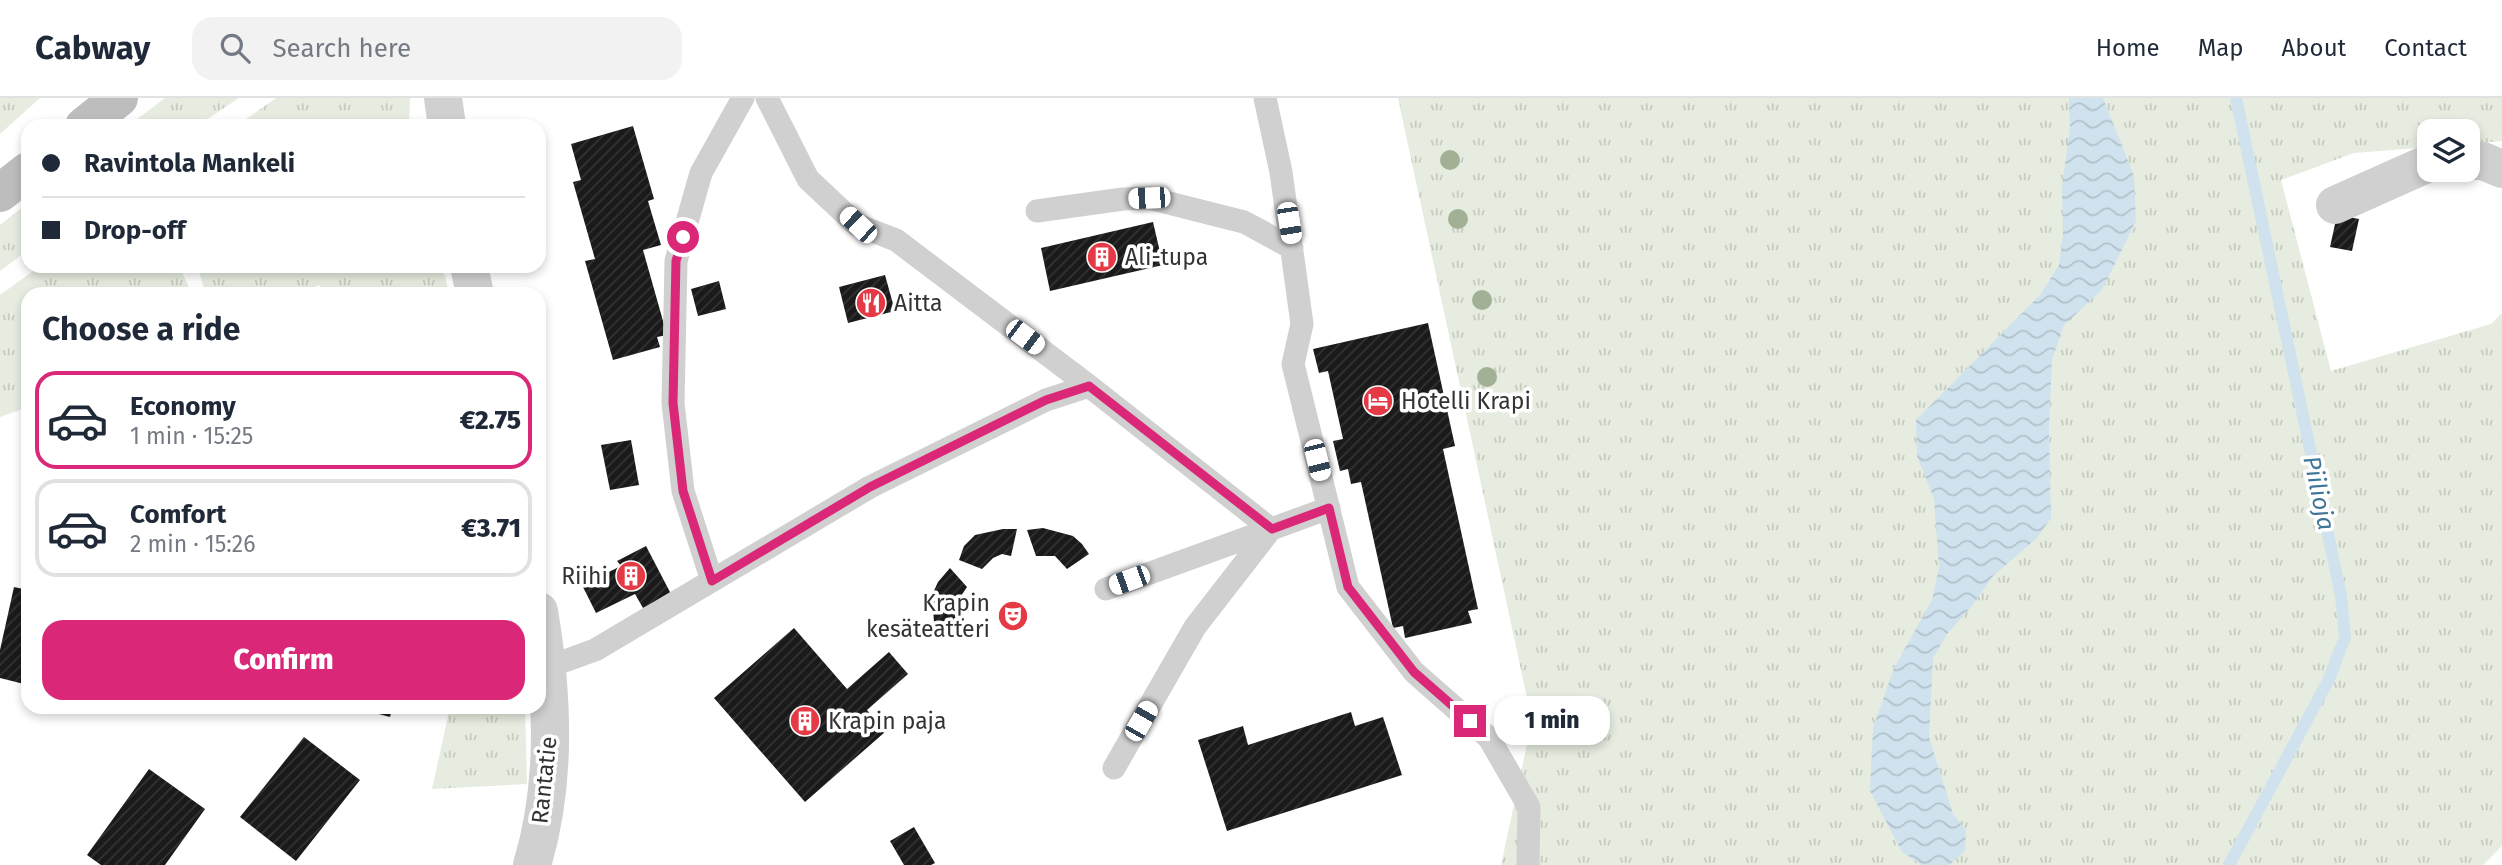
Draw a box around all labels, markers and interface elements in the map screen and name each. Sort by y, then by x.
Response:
search box [192,17,682,80]
text: Cabway [35,28,150,68]
icon: search [216,29,254,67]
text: Search here [272,33,411,64]
text: Home [2096,34,2160,62]
text: Map [2198,34,2244,62]
text: About [2282,34,2346,62]
text: Contact [2384,34,2467,62]
map controls [2417,119,2480,182]
button: layers [2417,119,2480,182]
text: Ravintola Mankeli [84,148,295,179]
car [1128,187,1171,209]
car [1276,201,1303,245]
car [836,203,881,247]
text: Drop-off [84,215,186,246]
route start [667,221,699,253]
building icon: Ali-tupa [1085,240,1119,274]
place label: Ali-tupa [1125,243,1208,271]
restaurant icon: Aitta [854,286,888,320]
place label: Aitta [894,289,943,317]
text: Choose a ride [42,310,240,348]
car [1002,316,1049,358]
hotel icon: Hotelli Krapi [1361,384,1395,418]
place label: Hotelli Krapi [1401,387,1531,415]
icon: car [46,389,109,452]
text: Economy [130,391,236,422]
text: €2.75 [460,405,521,436]
text: 1 min · 15:25 [130,422,253,450]
car [1302,437,1333,483]
water label: Piilioja [2298,453,2340,533]
icon: car [46,497,109,560]
text: Comfort [130,499,226,530]
text: €3.71 [461,513,521,544]
text: 2 min · 15:26 [130,530,256,558]
building icon: Riihi [614,559,648,593]
place label: Riihi [561,562,608,590]
car [1106,563,1153,597]
place label: Krapin kesäteatteri [866,589,990,643]
theatre icon: Krapin kesäteatteri [996,599,1030,633]
button: Confirm [42,620,525,700]
callout: 1 min [1494,696,1610,746]
car [1122,698,1161,744]
building icon: Krapin paja [788,704,822,738]
route end [1454,705,1486,737]
text: 1 min [1524,706,1580,734]
place label: Krapin paja [828,707,947,735]
street label: Rantatie [525,735,563,825]

